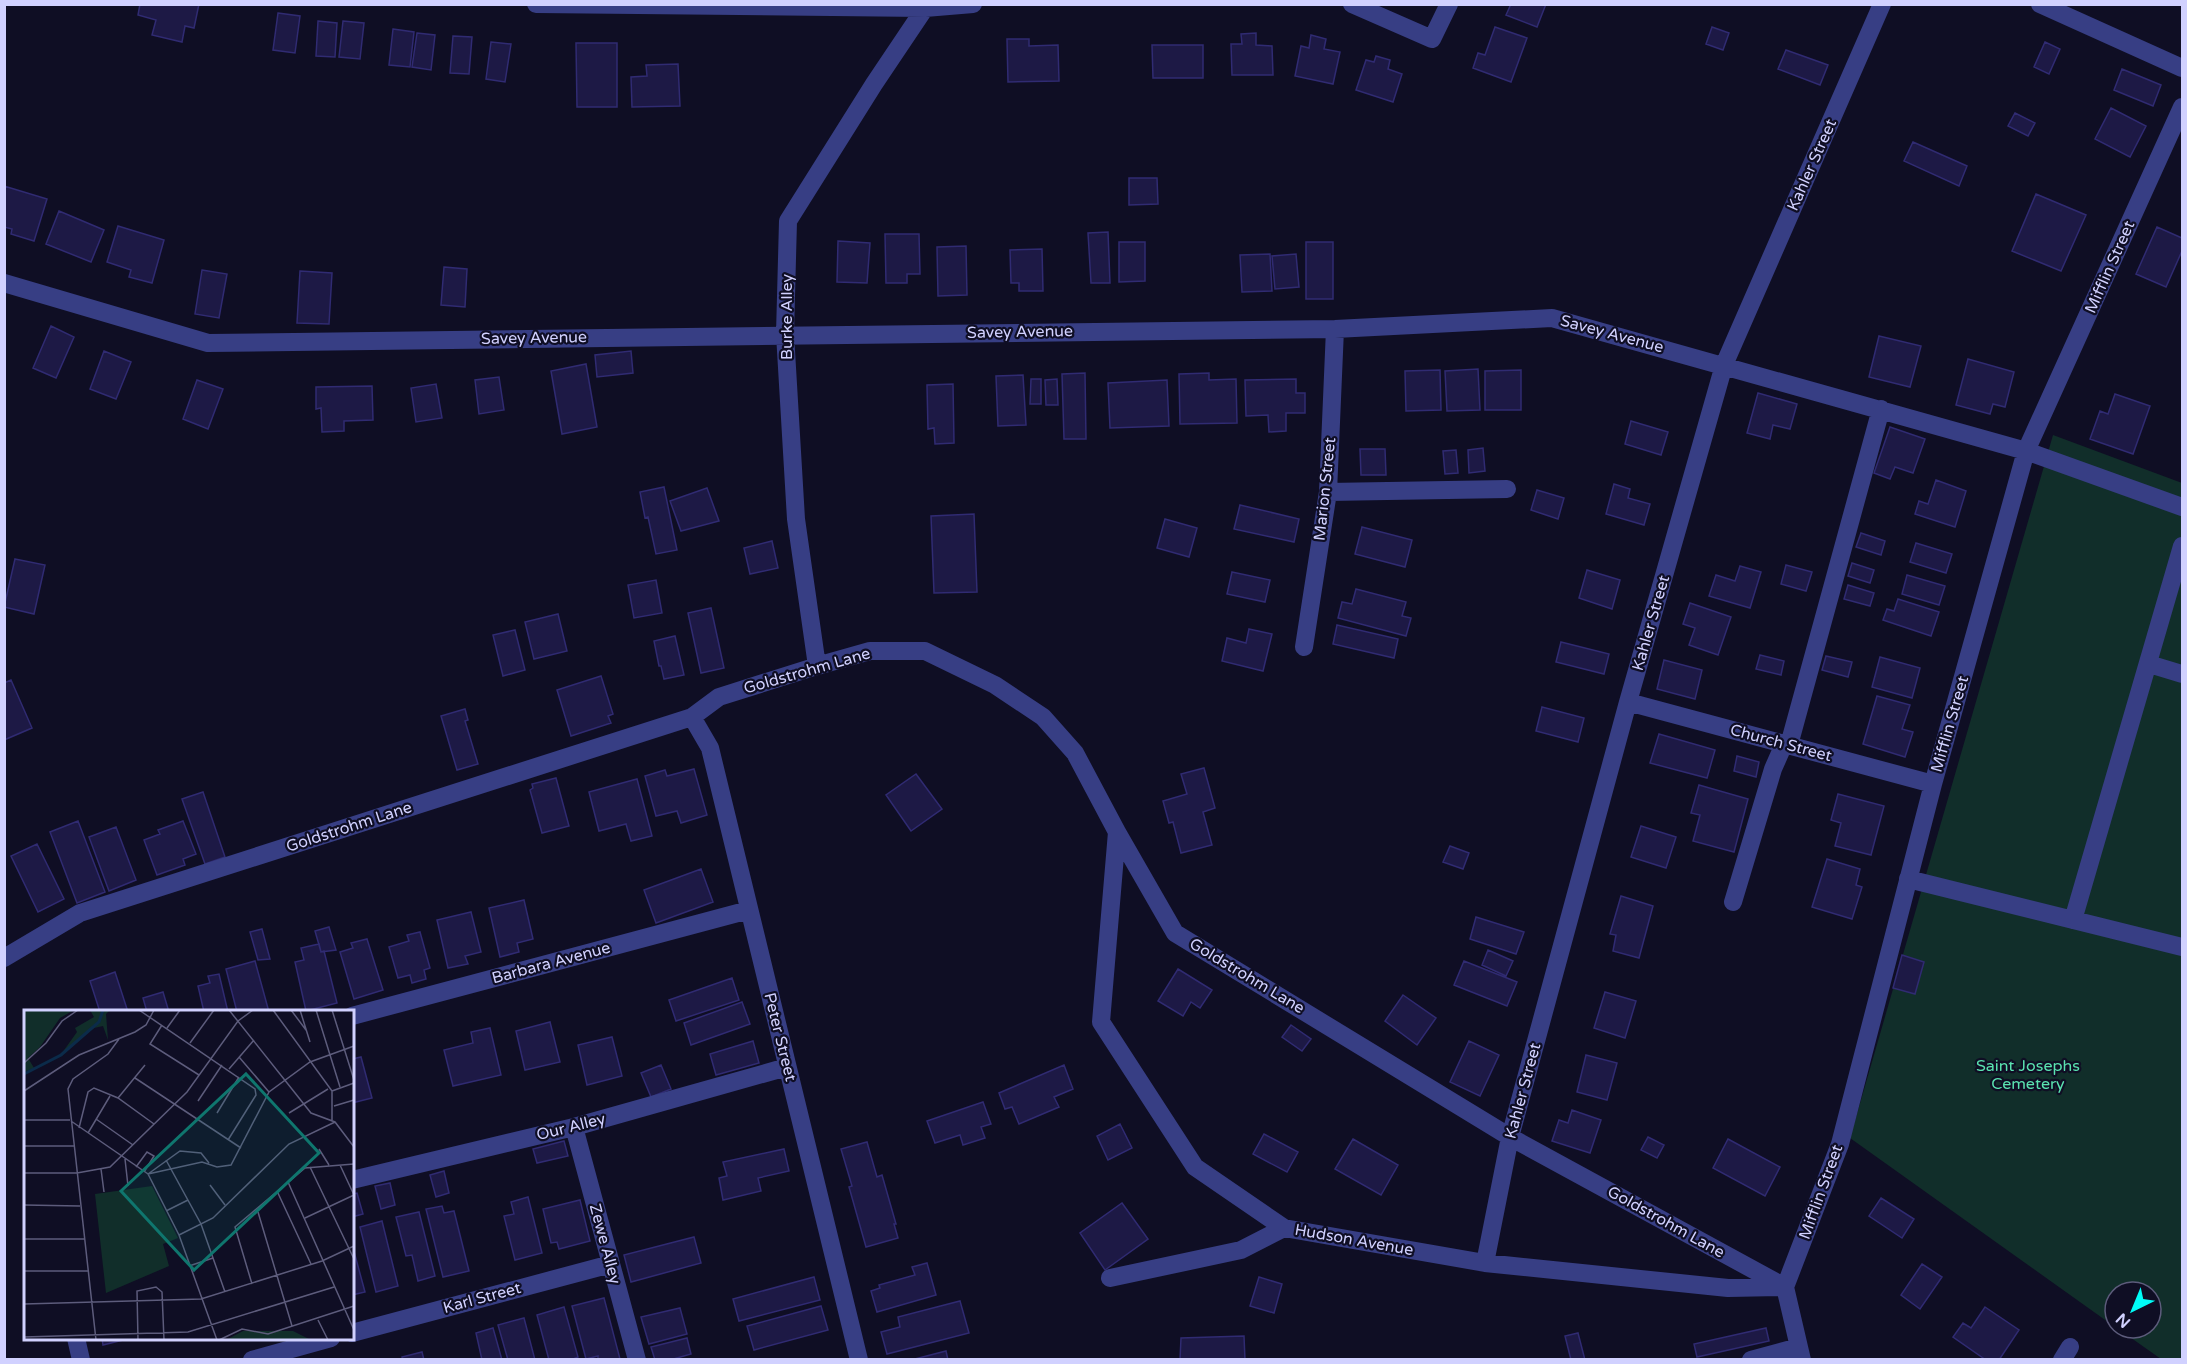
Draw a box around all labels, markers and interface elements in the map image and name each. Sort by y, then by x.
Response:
street label: Kahler Street [1783,116,1841,214]
street label: Mifflin Street [2081,218,2139,316]
street label: Burke Alley [777,274,797,360]
street label: Savey Avenue [1558,311,1666,357]
street label: Savey Avenue [967,321,1073,343]
street label: Savey Avenue [481,327,587,349]
street label: Marion Street [1310,436,1340,542]
street label: Kahler Street [1628,573,1674,673]
street label: Goldstrohm Lane [741,643,873,699]
street label: Mifflin Street [1927,673,1973,775]
street label: Church Street [1728,720,1834,766]
street label: Goldstrohm Lane [284,797,414,857]
street label: Goldstrohm Lane [1186,934,1308,1018]
street label: Barbara Avenue [490,938,612,988]
street label: Peter Street [759,991,801,1083]
inset map [24,1010,354,1340]
street label: Kahler Street [1501,1041,1545,1141]
park label: Saint Josephs Cemetery [1976,1056,2080,1094]
street label: Our Alley [534,1109,608,1145]
street label: Mifflin Street [1795,1142,1847,1242]
street label: Goldstrohm Lane [1604,1182,1728,1262]
street label: Zewe Alley [585,1202,625,1287]
street label: Hudson Avenue [1293,1220,1415,1260]
street label: Karl Street [441,1278,523,1318]
north arrow [2103,1280,2163,1340]
text: N [2112,1309,2135,1332]

